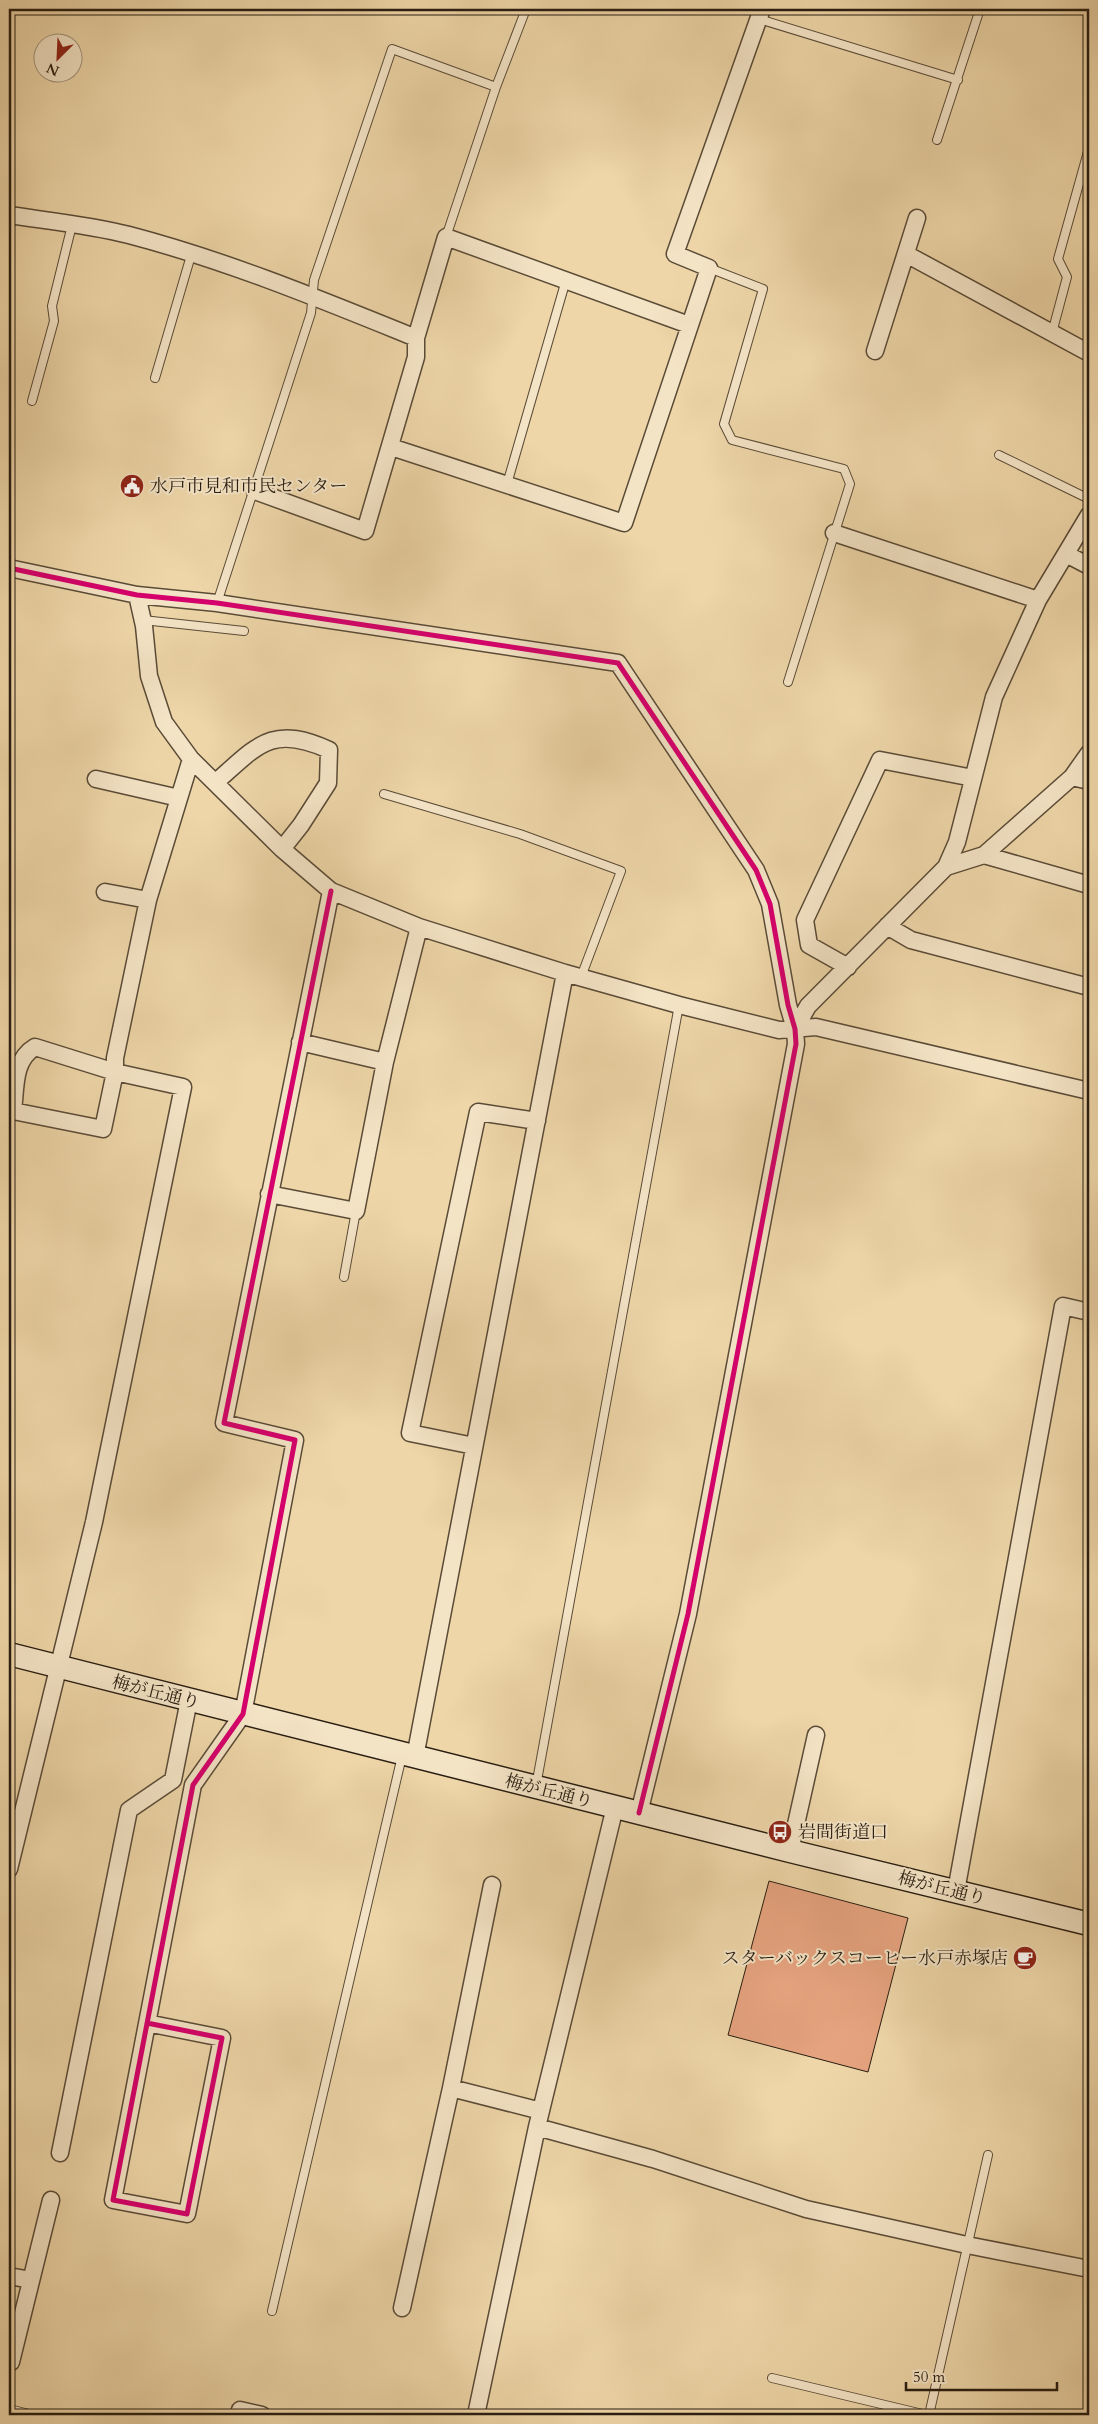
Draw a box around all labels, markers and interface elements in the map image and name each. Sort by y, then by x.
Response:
north arrow [32,32,82,82]
text: N [43,58,62,81]
public building icon: 水戸市見和市民センター [119,473,145,499]
place label: 水戸市見和市民センター [150,474,347,499]
street label: 梅が丘通り [109,1669,203,1716]
street label: 梅が丘通り [502,1768,596,1815]
bus stop icon: 岩間街道口 [767,1819,793,1845]
place label: 岩間街道口 [798,1820,888,1845]
street label: 梅が丘通り [895,1865,989,1912]
cafe icon: スターバックスコーヒー水戸赤塚店 [1012,1945,1038,1971]
place label: スターバックスコーヒー水戸赤塚店 [722,1946,1008,1971]
scale bar [906,2359,1057,2391]
text: 50 m [913,2367,945,2387]

